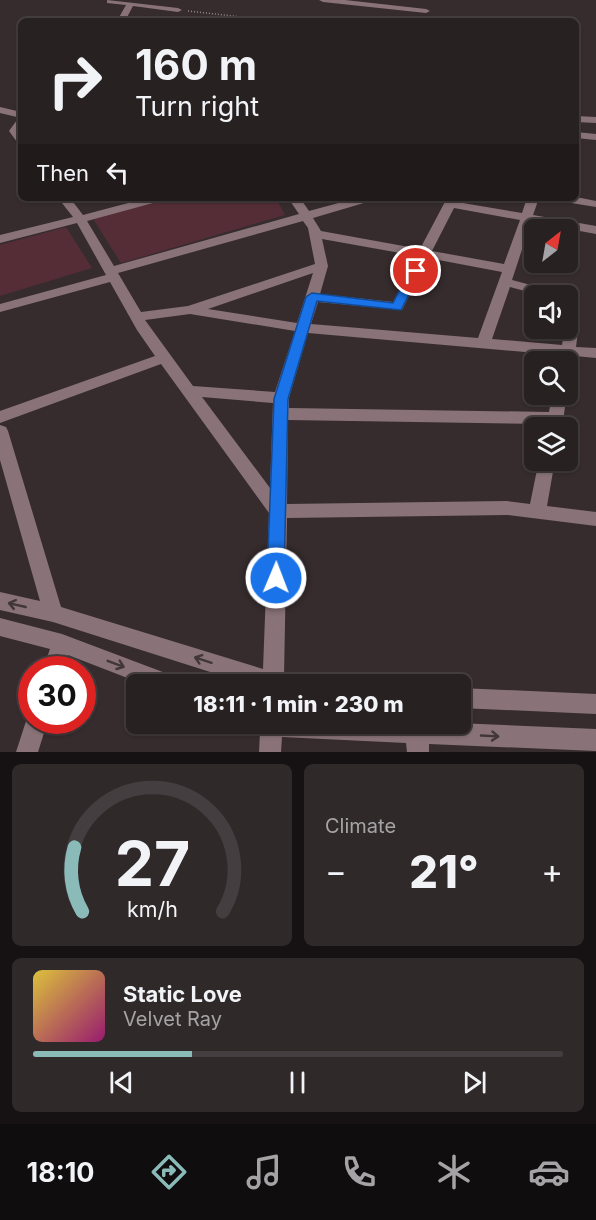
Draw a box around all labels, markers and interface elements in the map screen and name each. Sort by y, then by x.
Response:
text: 160 m [135,39,257,90]
icon: right [36,42,114,120]
text: Turn right [135,90,259,123]
icon: left [101,156,134,189]
text: Then [36,160,89,186]
north arrow [524,219,578,273]
map controls [524,219,578,471]
pin [390,245,441,296]
icon: arrive [399,254,432,287]
button: sound [524,285,578,339]
button: search [524,351,578,405]
button: layers [524,417,578,471]
position arrow [244,546,308,610]
one-way arrow [7,598,26,610]
one-way arrow [194,654,213,665]
speed limit sign: 30 [18,656,96,734]
one-way arrow [106,659,124,670]
text: 18:11 · 1 min · 230 m [193,691,404,717]
one-way arrow [479,730,499,741]
text: Climate [325,814,396,838]
text: 27 [114,826,190,901]
text: 21° [409,844,479,899]
text: − [325,851,347,891]
text: + [541,851,563,891]
text: km/h [127,896,177,922]
text: Static Love [123,981,242,1007]
text: Velvet Ray [123,1007,222,1031]
icon: previous [105,1066,138,1099]
icon: pause [281,1066,314,1099]
icon: next [458,1066,491,1099]
icon: directions [148,1151,190,1193]
icon: music [243,1151,285,1193]
icon: phone [338,1151,380,1193]
icon: climate [433,1151,475,1193]
icon: car [528,1151,570,1193]
text: 18:10 [26,1156,95,1189]

